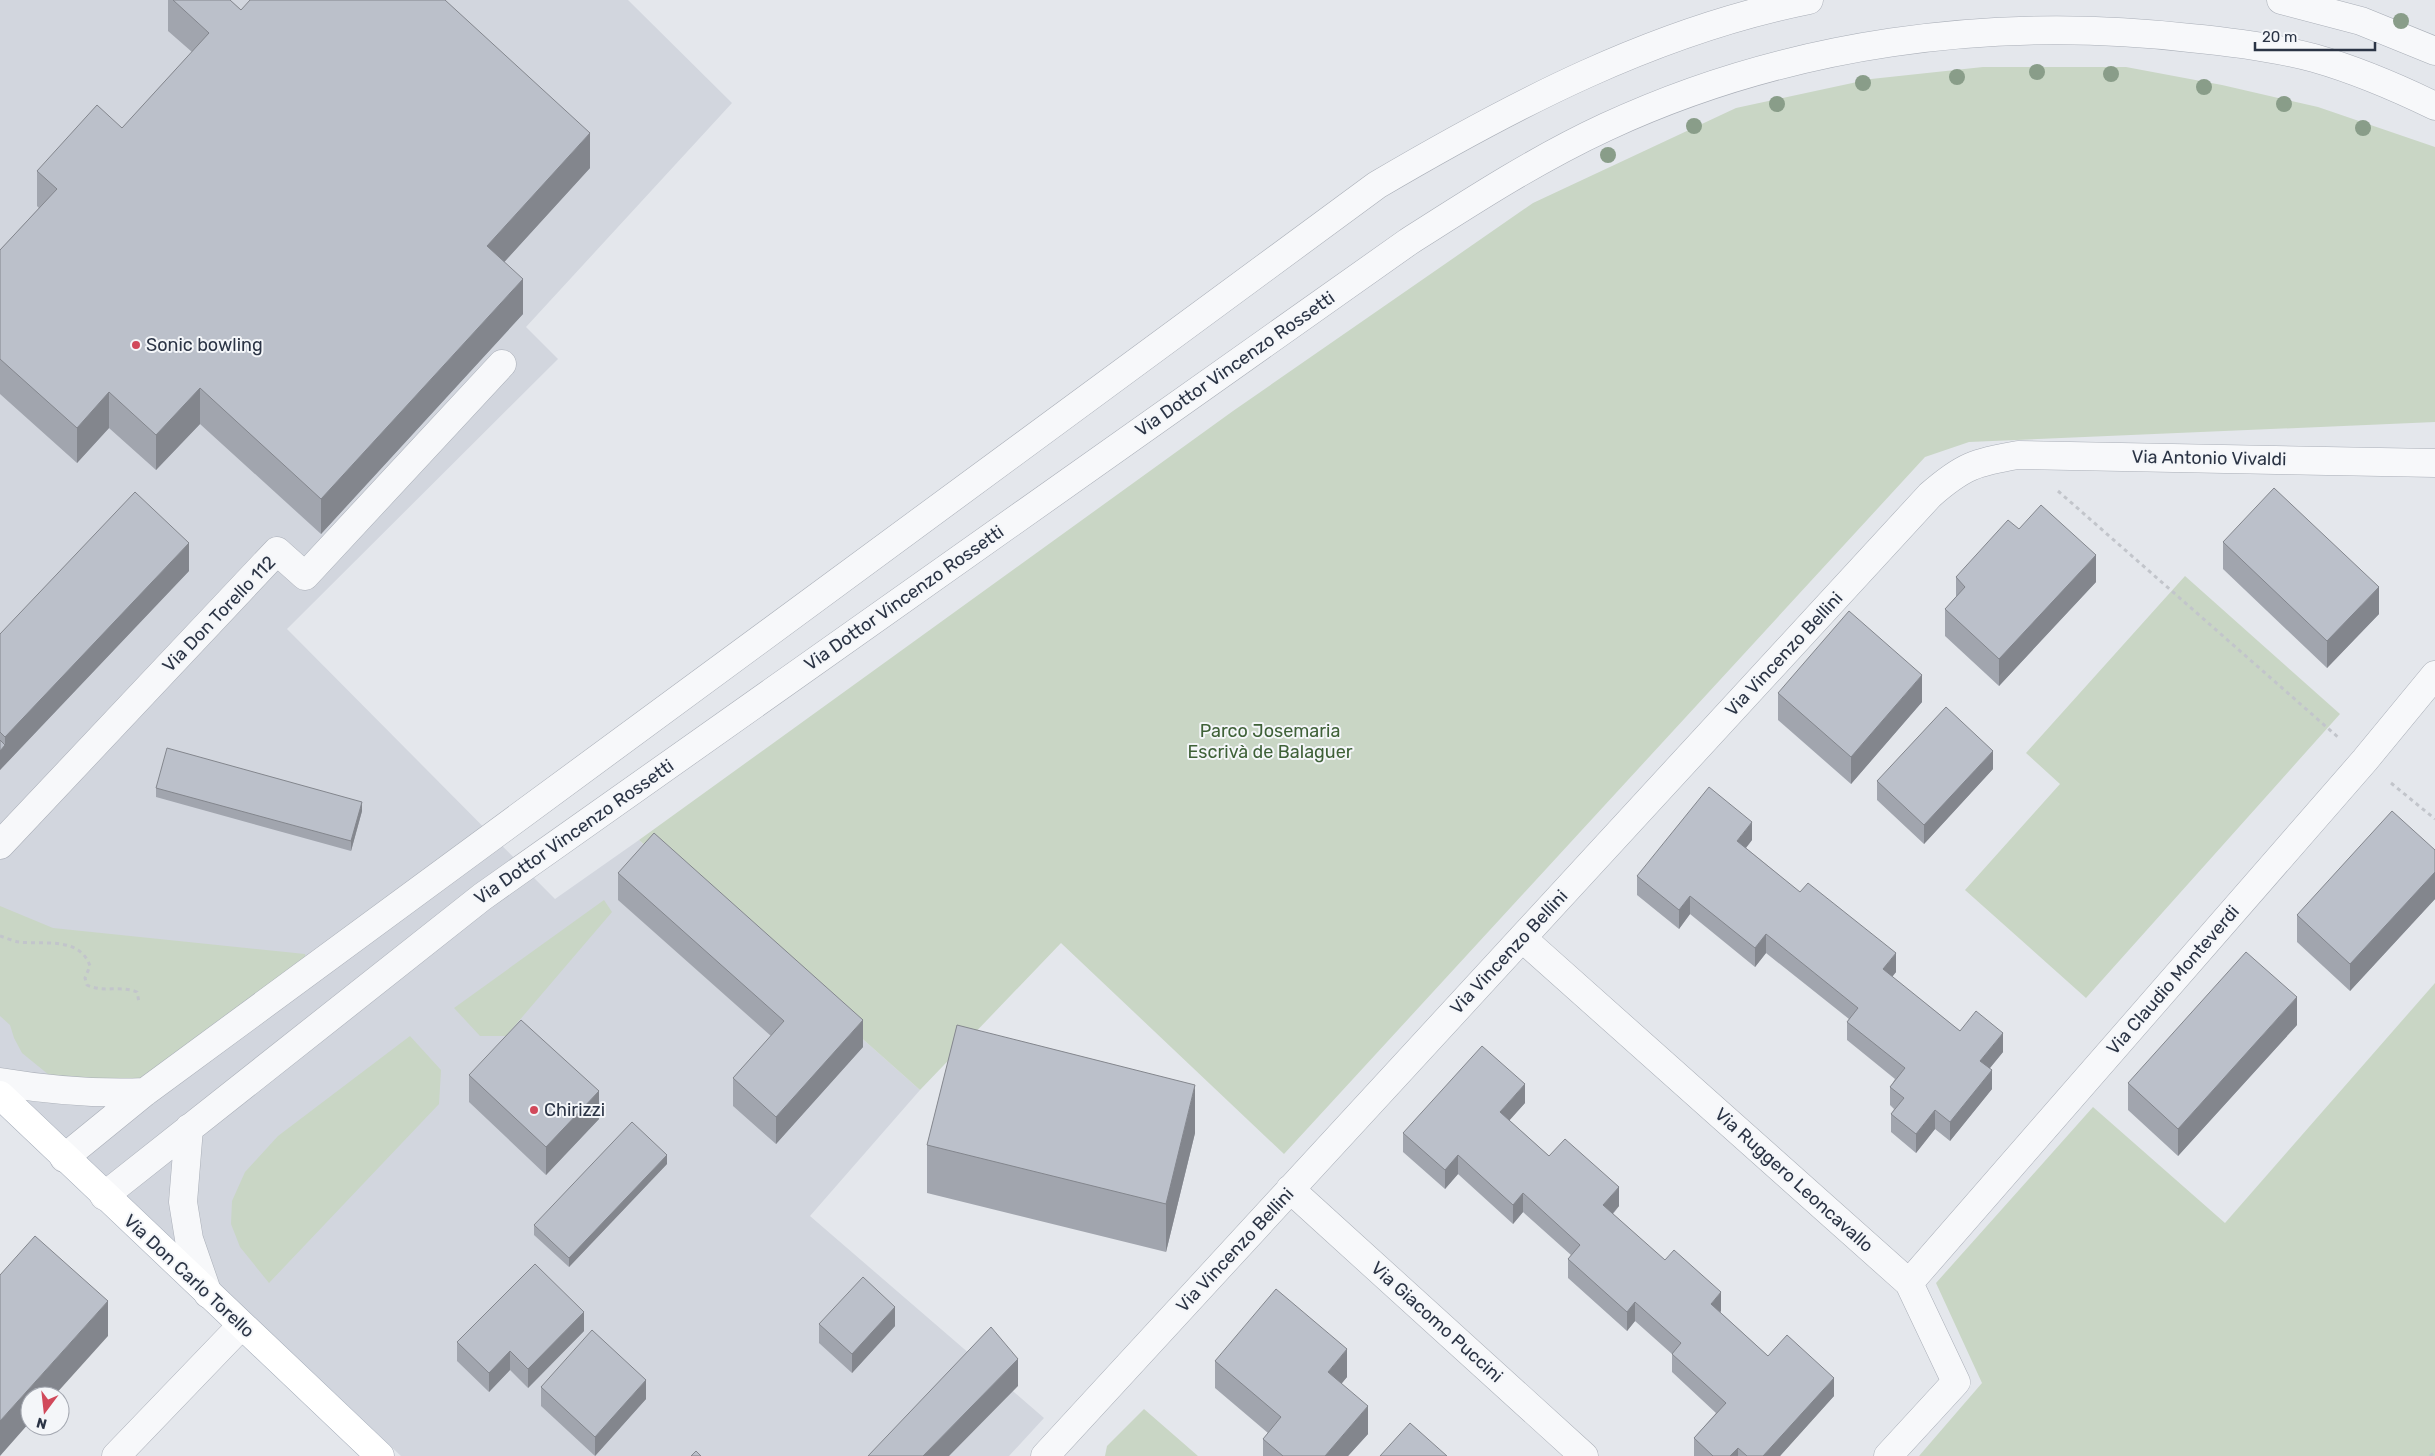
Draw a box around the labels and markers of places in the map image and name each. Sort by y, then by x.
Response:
place label: Sonic bowling [146,334,263,356]
marker: Sonic bowling [130,339,142,351]
place label: Chirizzi [544,1099,605,1121]
marker: Chirizzi [528,1104,540,1116]

